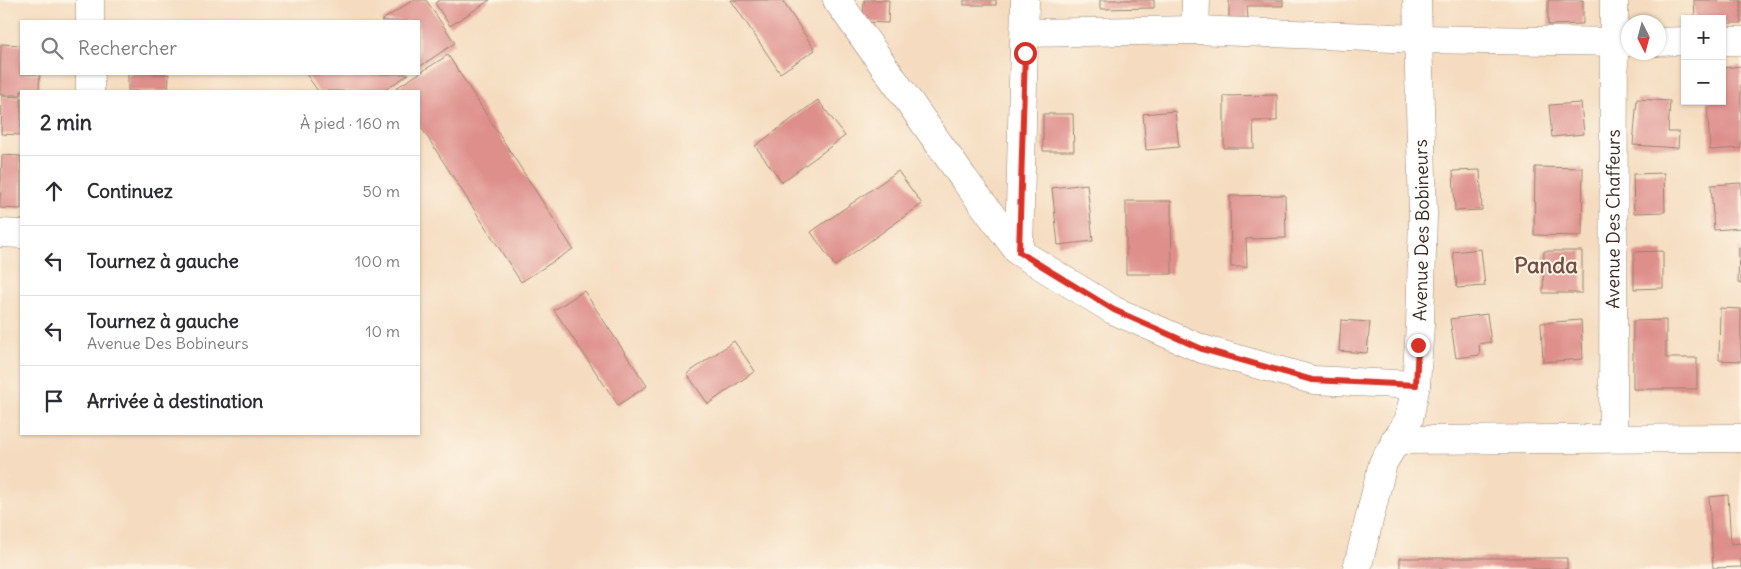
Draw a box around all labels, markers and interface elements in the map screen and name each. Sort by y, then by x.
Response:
north arrow [1621,15,1666,60]
map controls [1681,15,1726,105]
button: + [1681,15,1726,60]
search box [20,20,420,75]
icon: search [38,34,66,62]
text: Rechercher [78,36,177,60]
route start [1014,42,1037,65]
button: − [1681,60,1726,105]
text: 2 min [40,109,92,136]
text: À pied · 160 m [300,113,400,133]
street label: Avenue Des Chaffeurs [1601,129,1625,309]
street label: Avenue Des Bobineurs [1408,139,1434,321]
icon: ahead [40,177,68,205]
text: Continuez [87,179,173,203]
text: 50 m [362,181,400,201]
icon: left [40,247,68,275]
text: Tournez à gauche [87,249,239,273]
text: 100 m [355,251,400,271]
district label: Panda [1514,251,1578,279]
text: Tournez à gauche [87,309,239,333]
icon: left [40,317,68,345]
text: 10 m [365,321,400,341]
text: Avenue Des Bobineurs [87,333,248,353]
route end [1407,334,1430,357]
icon: arrive [40,387,68,415]
text: Arrivée à destination [87,389,263,413]

